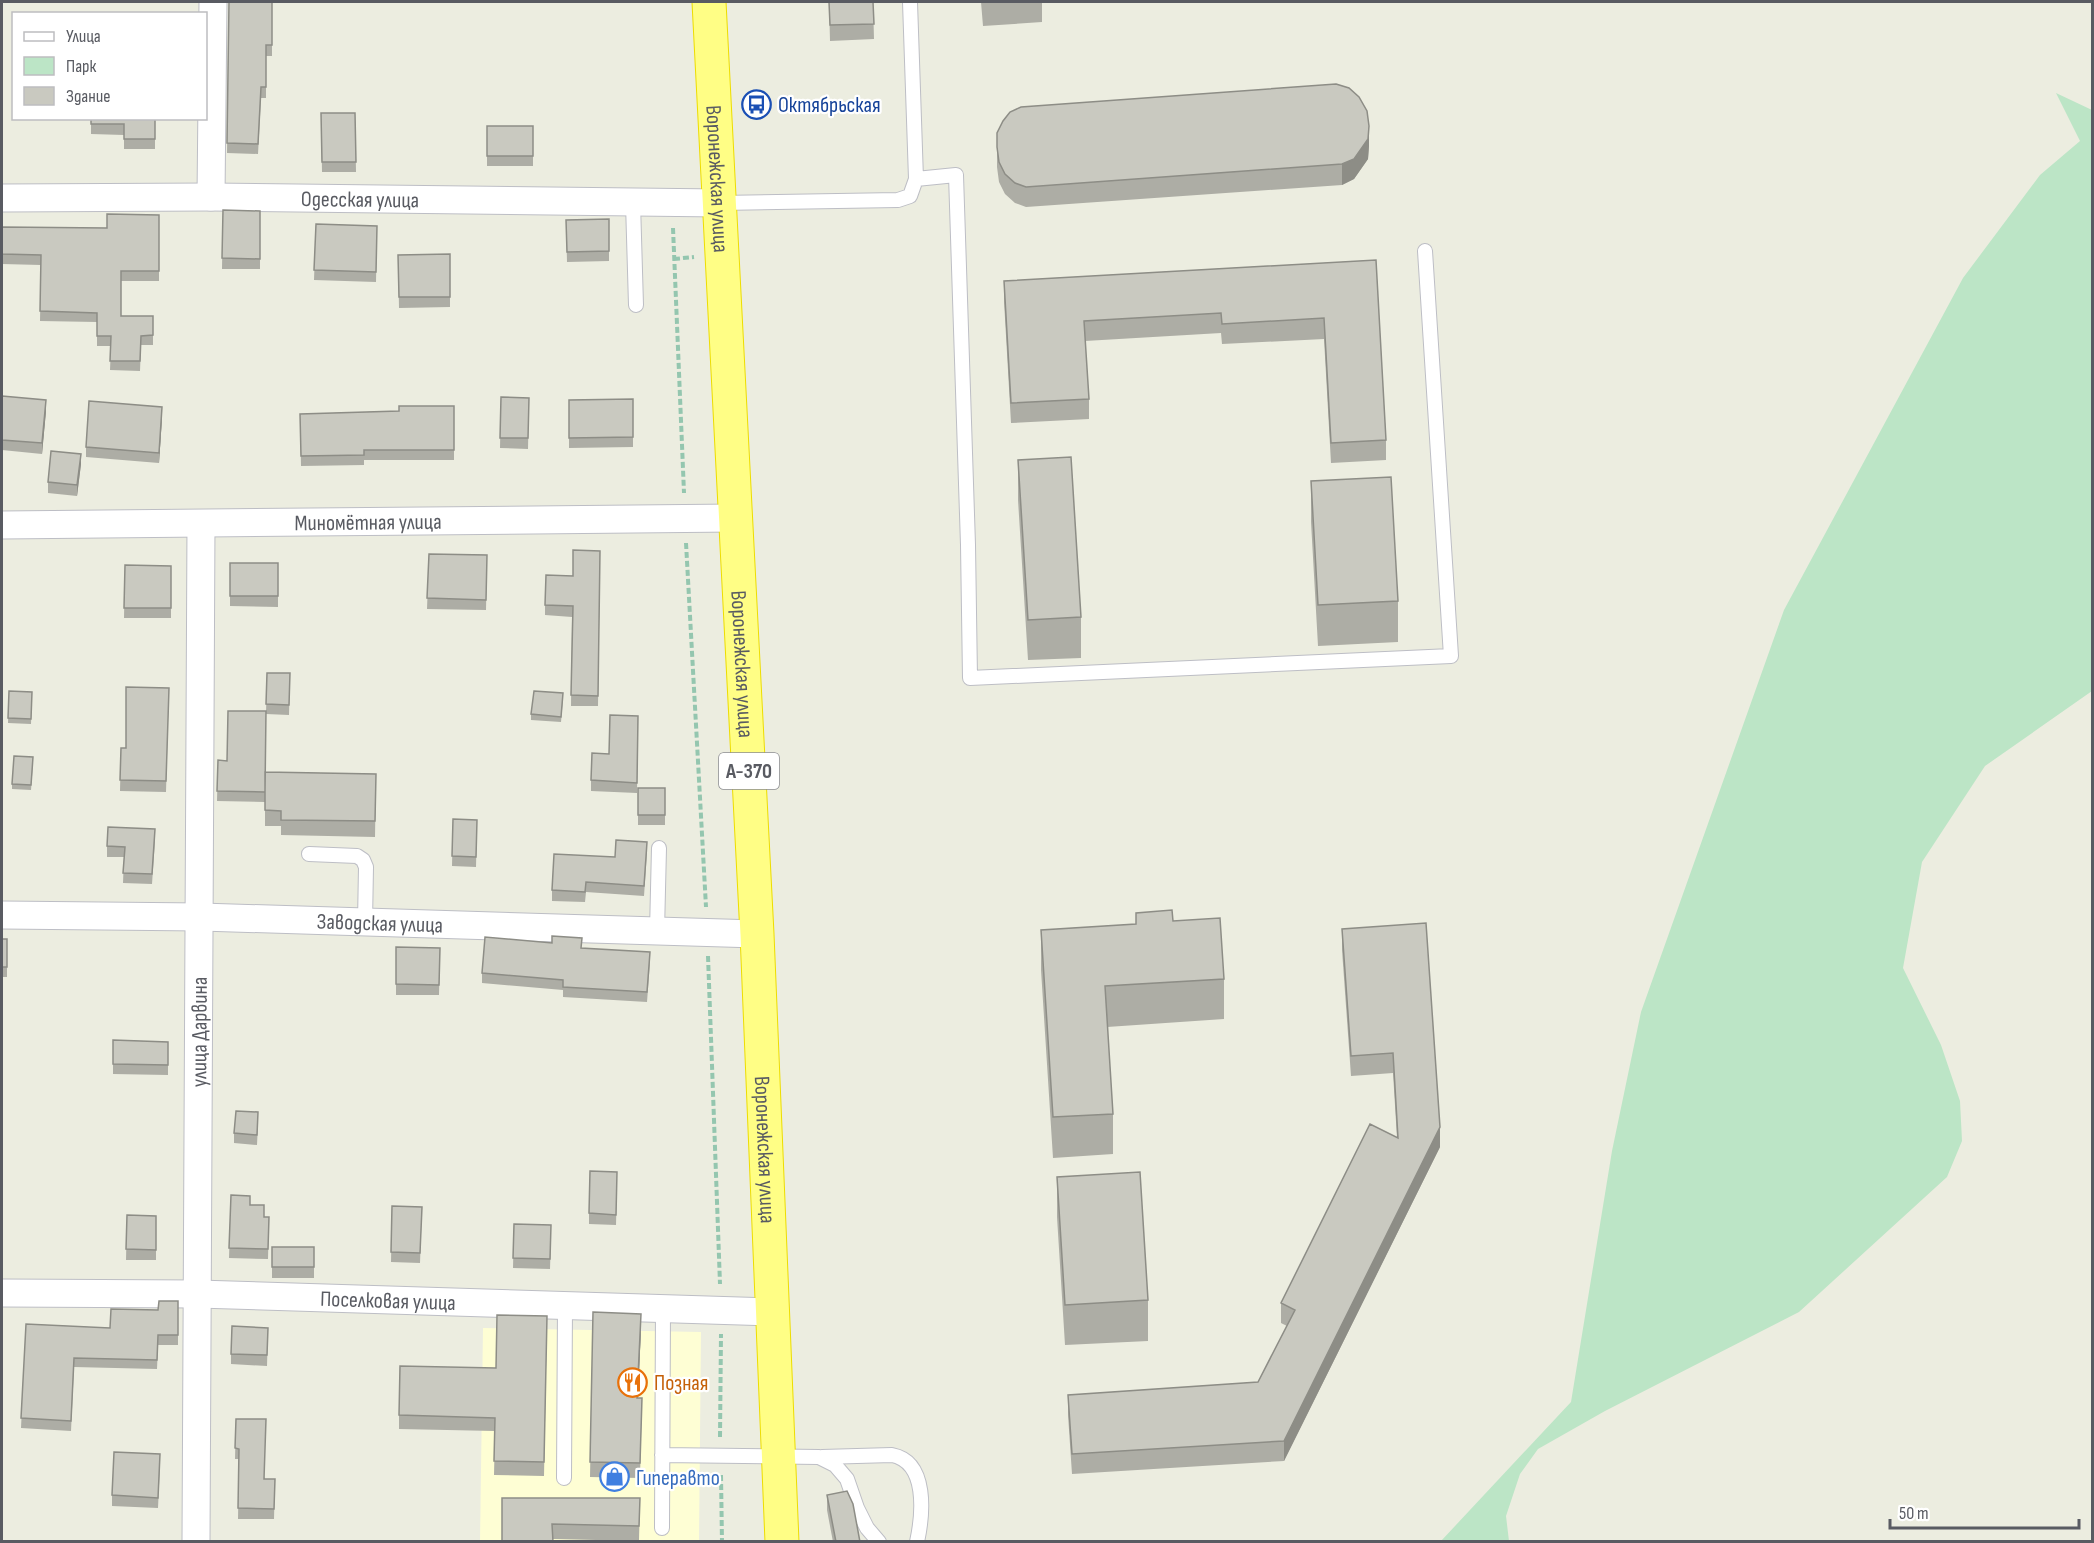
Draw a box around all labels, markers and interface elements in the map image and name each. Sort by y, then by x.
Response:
legend [12,12,207,120]
text: Улица [66,26,101,47]
text: Парк [66,56,97,77]
text: Здание [66,86,111,107]
bus stop icon: Октябрьская [741,88,773,120]
place label: Октябрьская [778,92,881,119]
street label: Воронежская улица [699,104,734,253]
street label: Одесская улица [301,186,419,214]
street label: Миномётная улица [294,509,442,537]
street label: Воронежская улица [724,590,759,739]
road number: А-370 [719,753,779,789]
street label: Заводская улица [316,909,443,939]
street label: улица Дарвина [186,977,214,1087]
street label: Воронежская улица [748,1075,781,1224]
street label: Поселковая улица [320,1286,456,1317]
restaurant icon: Позная [617,1366,649,1398]
place label: Позная [654,1370,708,1397]
shop icon: Гиперавто [599,1461,631,1493]
place label: Гиперавто [636,1465,720,1492]
scale bar [1890,1492,2079,1530]
text: 50 m [1899,1503,1929,1524]

